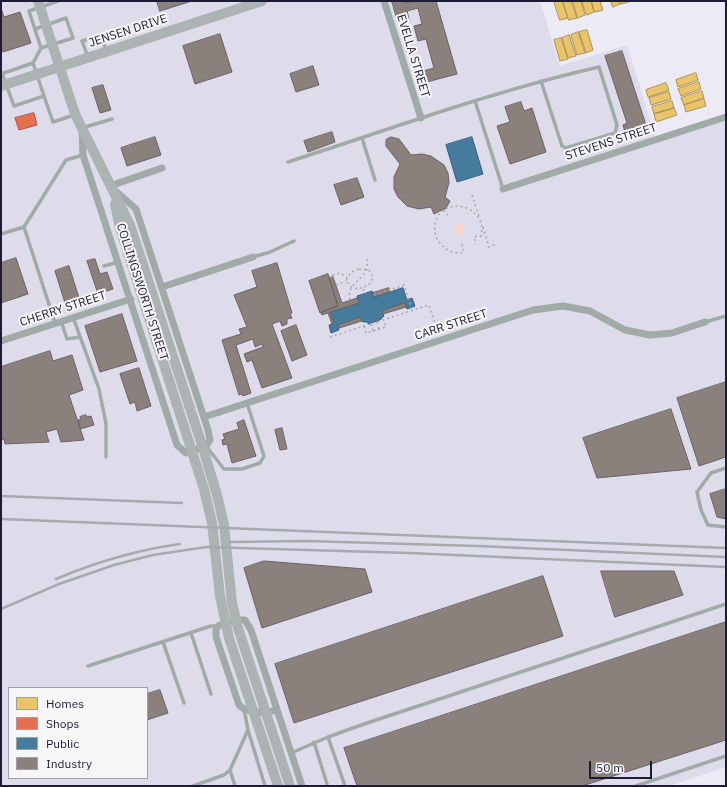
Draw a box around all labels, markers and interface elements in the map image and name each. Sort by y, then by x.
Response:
street label: JENSEN DRIVE [87,12,169,50]
street label: EVELLA STREET [394,13,432,99]
street label: STEVENS STREET [563,120,659,164]
street label: COLLINGSWORTH STREET [113,222,171,362]
street label: CHERRY STREET [18,288,108,330]
street label: CARR STREET [413,306,489,344]
legend [8,687,148,779]
text: Homes [46,696,84,711]
text: Shops [46,716,79,731]
text: Public [46,736,79,751]
scale bar [591,753,654,779]
text: Industry [46,756,92,771]
text: 50 m [596,760,624,775]

